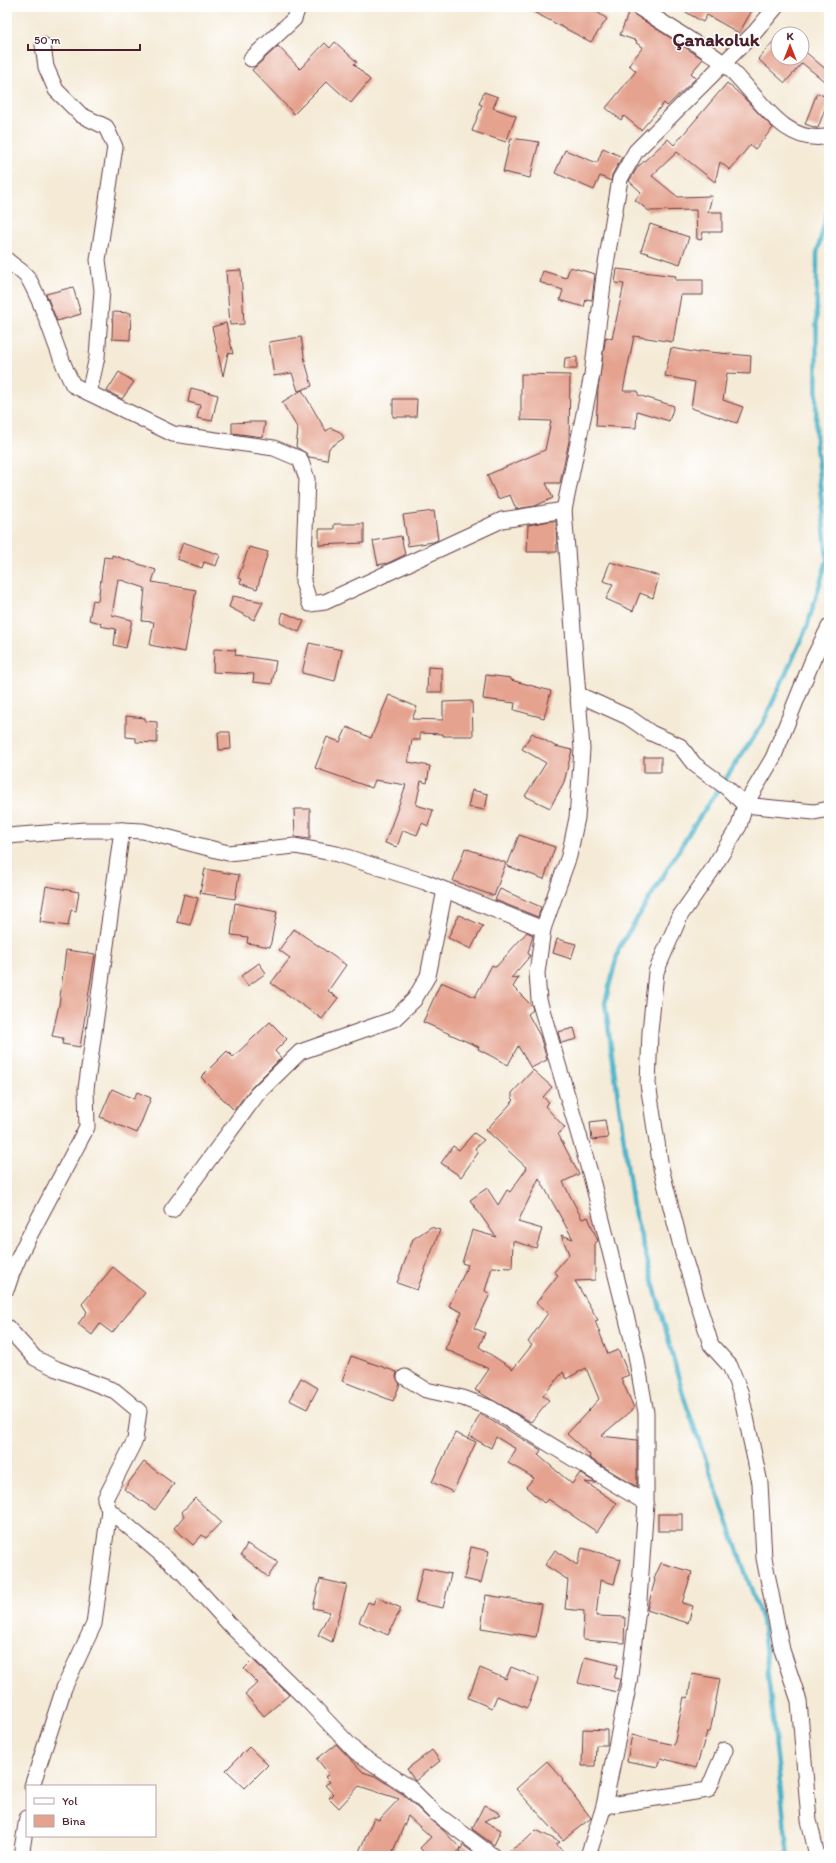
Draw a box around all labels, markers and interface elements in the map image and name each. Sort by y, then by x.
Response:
scale bar [28,26,140,52]
north arrow [770,26,810,66]
district label: Çanakoluk [672,28,760,51]
text: K [786,30,794,43]
text: 50 m [34,33,60,47]
legend [26,1785,156,1837]
text: Yol [62,1794,78,1808]
text: Bina [62,1814,86,1828]

